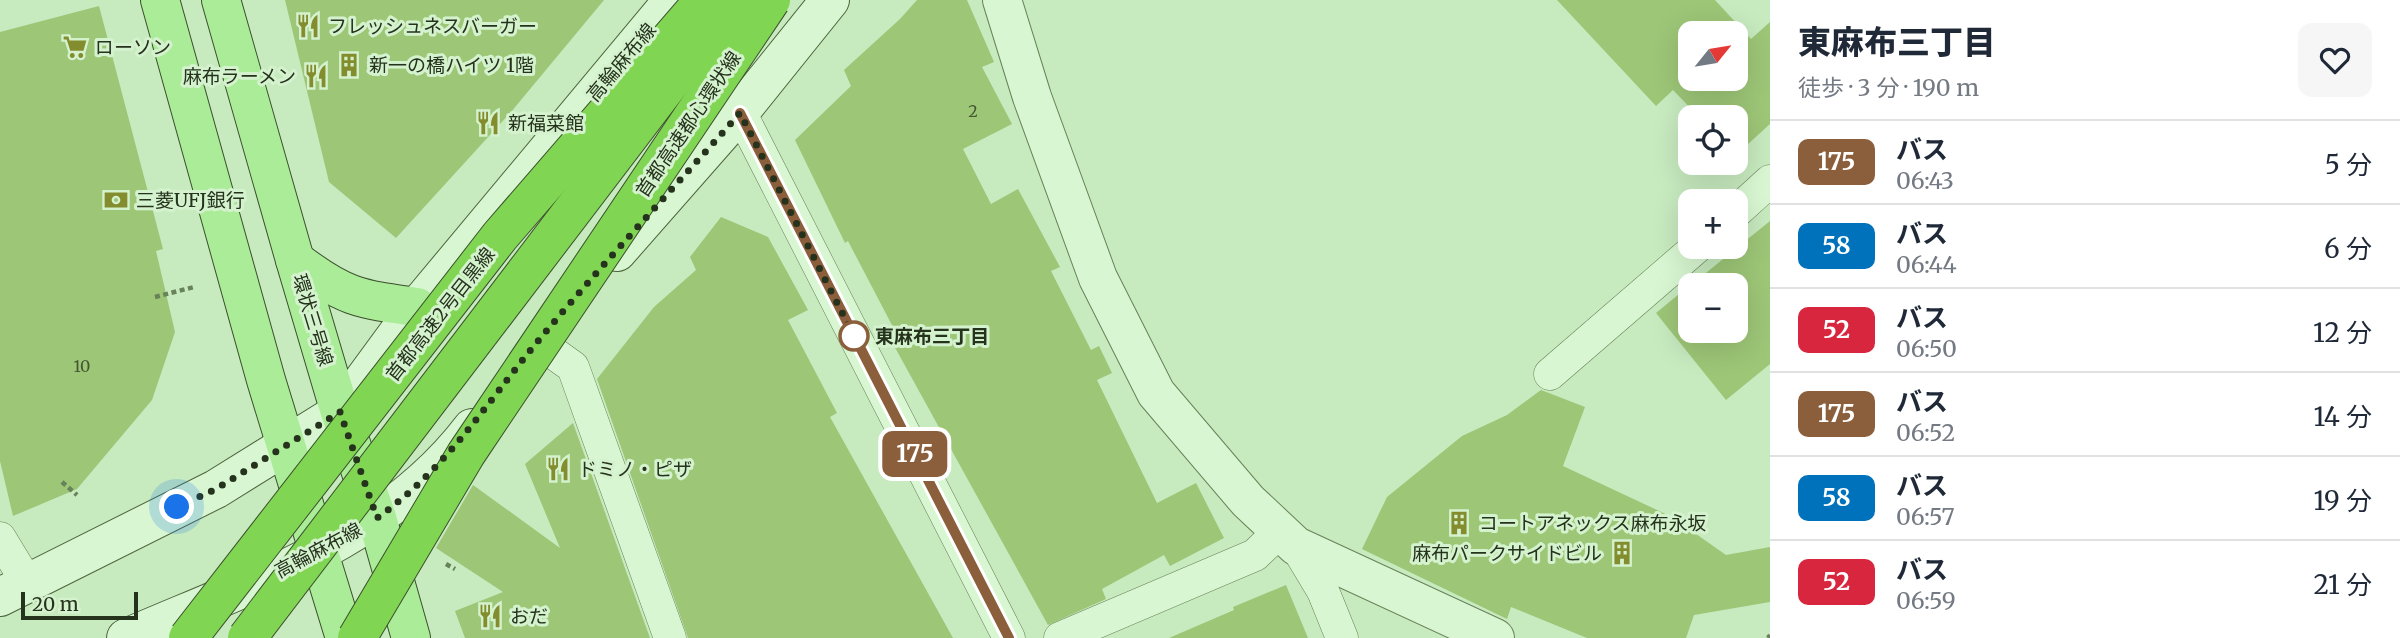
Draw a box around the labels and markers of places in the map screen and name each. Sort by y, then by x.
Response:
restaurant icon: フレッシュネスバーガー [294,12,322,40]
place label: フレッシュネスバーガー [328,14,537,38]
supermarket icon: ローソン [61,33,89,61]
place label: ローソン [95,35,171,59]
building icon: 新一の橋ハイツ 1階 [335,51,363,79]
place label: 新一の橋ハイツ 1階 [369,53,534,77]
restaurant icon: 麻布ラーメン [302,62,330,90]
place label: 麻布ラーメン [183,64,296,88]
restaurant icon: 新福菜館 [474,109,502,137]
place label: 新福菜館 [508,111,584,135]
bank icon: 三菱UFJ銀行 [102,186,130,214]
place label: 三菱UFJ銀行 [136,188,245,212]
marker: 東麻布三丁目 [839,321,869,351]
place label: 東麻布三丁目 [875,324,989,348]
restaurant icon: ドミノ・ピザ [544,455,572,483]
place label: ドミノ・ピザ [578,457,692,481]
building icon: コートアネックス麻布永坂 [1445,509,1473,537]
place label: コートアネックス麻布永坂 [1479,511,1706,535]
building icon: 麻布パークサイドビル [1608,539,1636,567]
place label: 麻布パークサイドビル [1412,541,1602,565]
restaurant icon: おだ [476,602,504,630]
place label: おだ [510,604,548,628]

